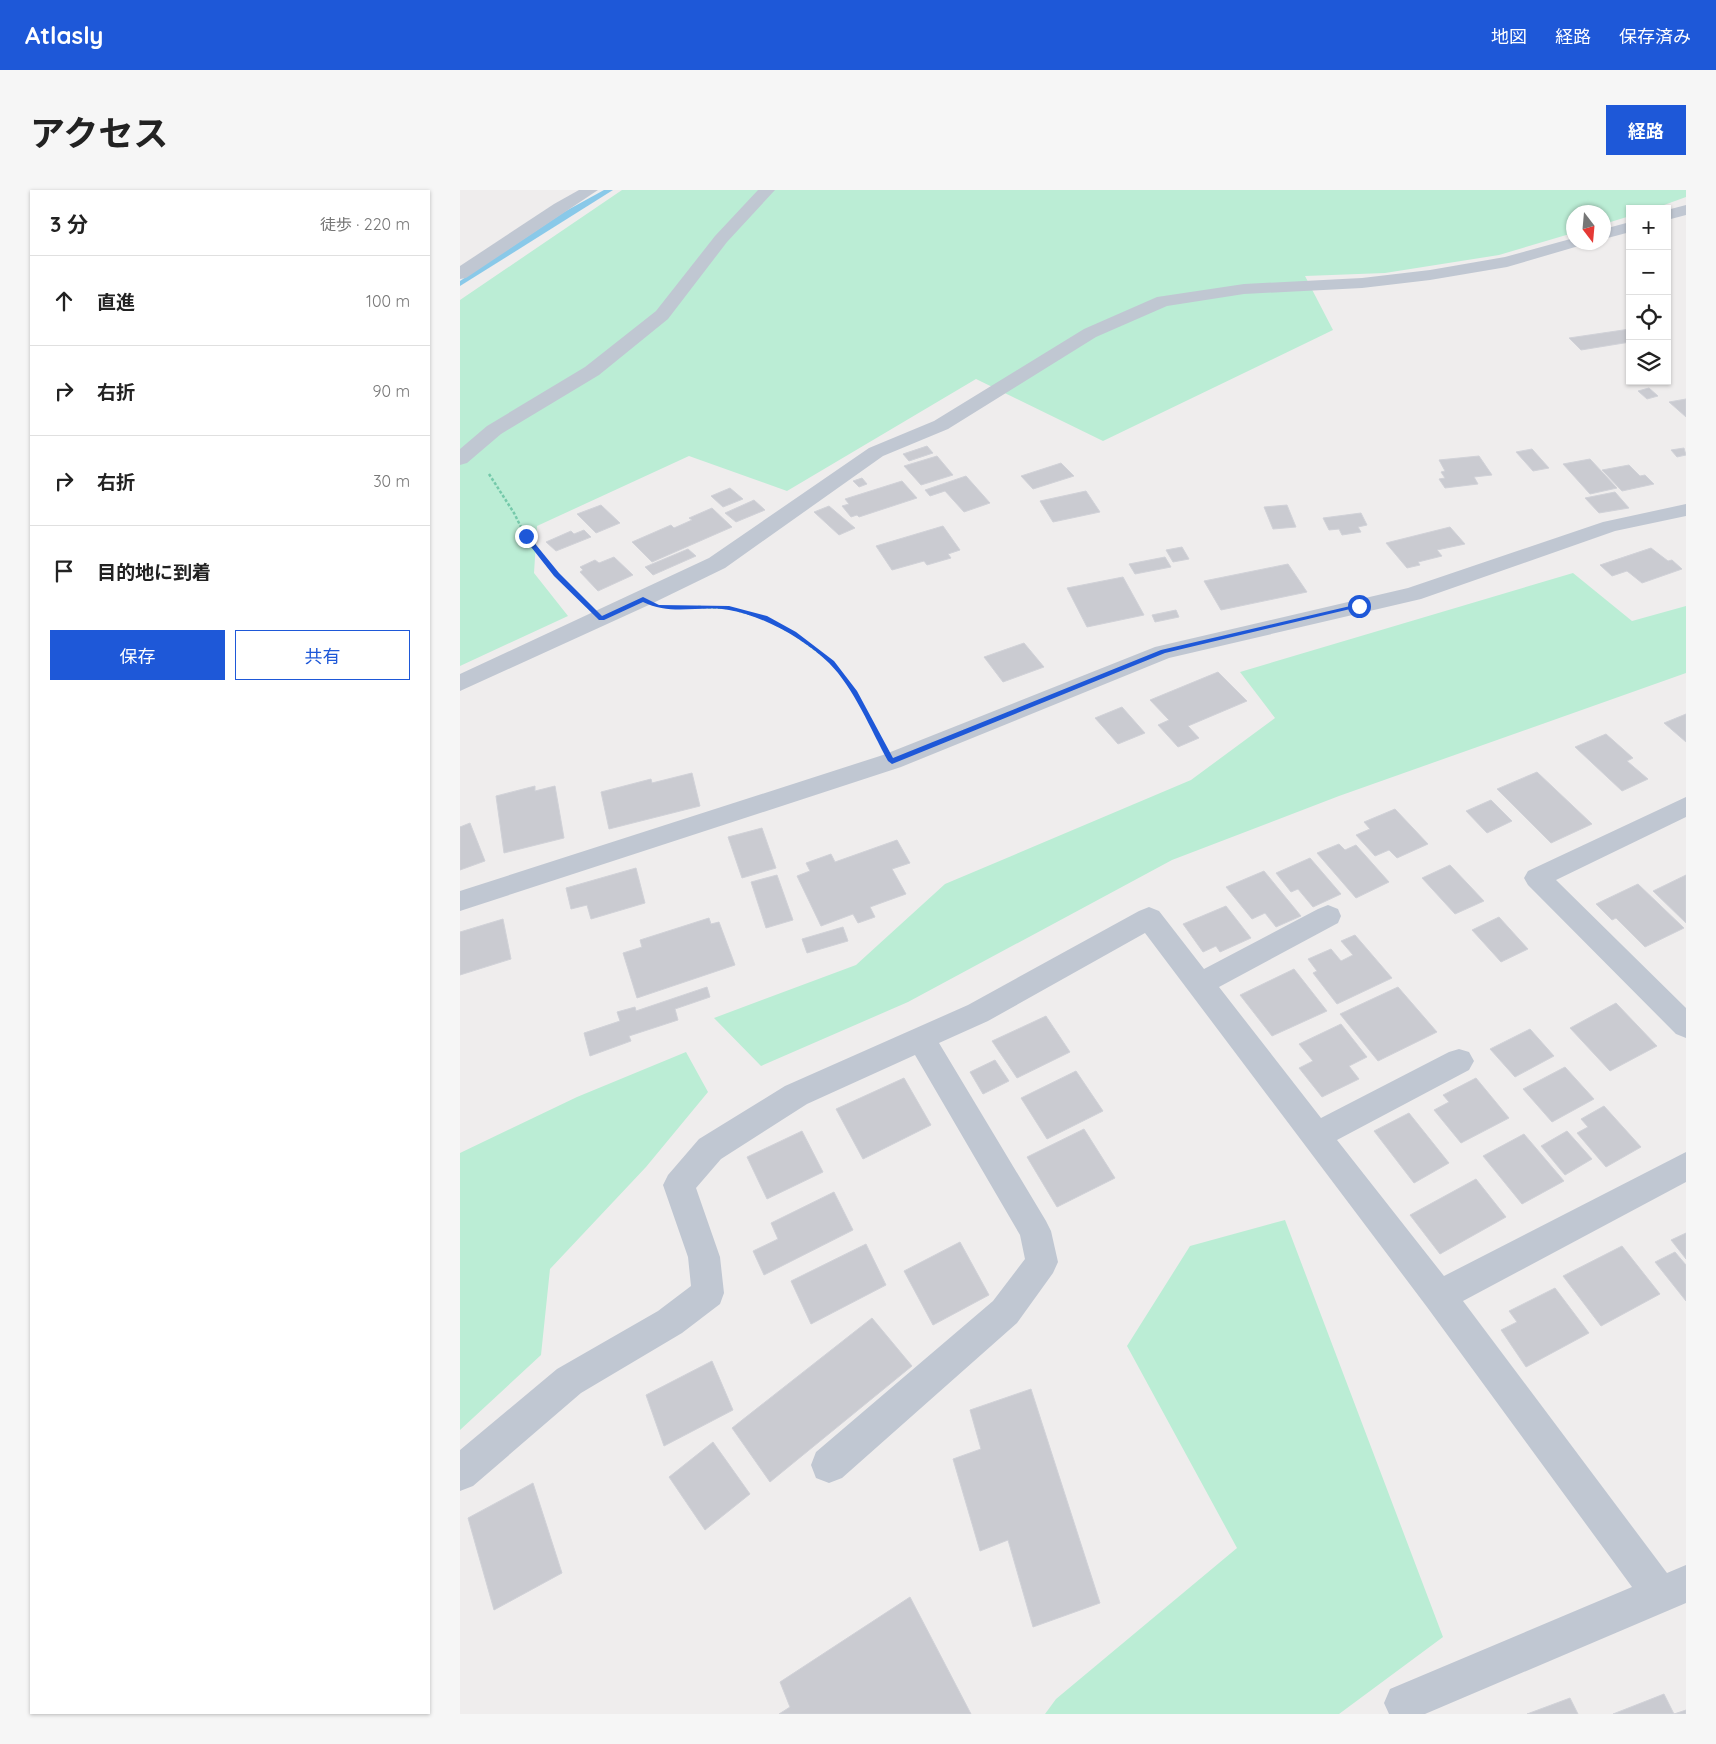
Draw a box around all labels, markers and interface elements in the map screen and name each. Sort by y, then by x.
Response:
text: Atlasly [25,20,103,50]
text: 地図 [1491,25,1527,48]
text: 経路 [1555,25,1591,48]
text: 保存済み [1619,25,1691,48]
button: 経路 [1606,105,1686,155]
text: アクセス [30,111,168,155]
north arrow [1566,205,1611,250]
map controls [1626,205,1671,385]
button: + [1626,205,1671,250]
text: 3 分 [50,211,88,237]
text: 徒歩 · 220 m [320,214,410,234]
button: − [1626,250,1671,295]
icon: ahead [50,287,78,315]
text: 直進 [97,290,135,314]
text: 100 m [366,291,410,311]
button: locate [1626,295,1671,340]
button: layers [1626,340,1671,385]
icon: right [50,377,78,405]
text: 右折 [97,380,135,404]
text: 90 m [373,381,410,401]
icon: right [50,467,78,495]
text: 右折 [97,470,135,494]
text: 30 m [373,471,410,491]
route end [515,525,538,548]
icon: arrive [50,557,78,585]
text: 目的地に到着 [97,560,211,584]
route start [1348,595,1371,618]
button: 保存 [50,630,225,680]
button: 共有 [235,630,410,680]

